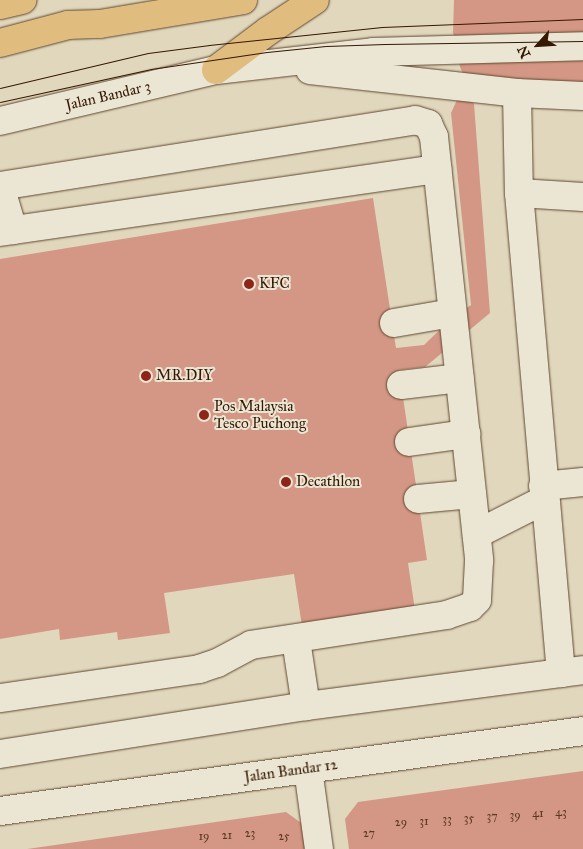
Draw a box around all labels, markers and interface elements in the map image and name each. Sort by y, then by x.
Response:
north arrow [513,20,563,70]
text: N [514,43,534,61]
street label: Jalan Bandar 3 [64,77,152,115]
place label: KFC [259,275,290,293]
marker: KFC [243,278,255,290]
place label: MR.DIY [156,367,213,385]
marker: MR.DIY [140,370,152,382]
place label: Pos Malaysia Tesco Puchong [214,397,306,432]
marker: Pos Malaysia Tesco Puchong [198,409,210,421]
place label: Decathlon [296,473,360,491]
marker: Decathlon [280,476,292,488]
street label: Jalan Bandar 12 [243,756,339,786]
house number: 43 [555,806,567,820]
house number: 41 [532,807,544,821]
house number: 39 [509,809,521,823]
house number: 37 [486,810,498,824]
house number: 35 [464,812,474,826]
house number: 33 [442,813,452,827]
house number: 31 [419,815,429,829]
house number: 29 [395,816,407,830]
house number: 23 [245,827,255,841]
house number: 27 [363,827,375,841]
house number: 21 [222,829,232,843]
house number: 19 [198,830,210,844]
house number: 25 [278,830,290,844]

